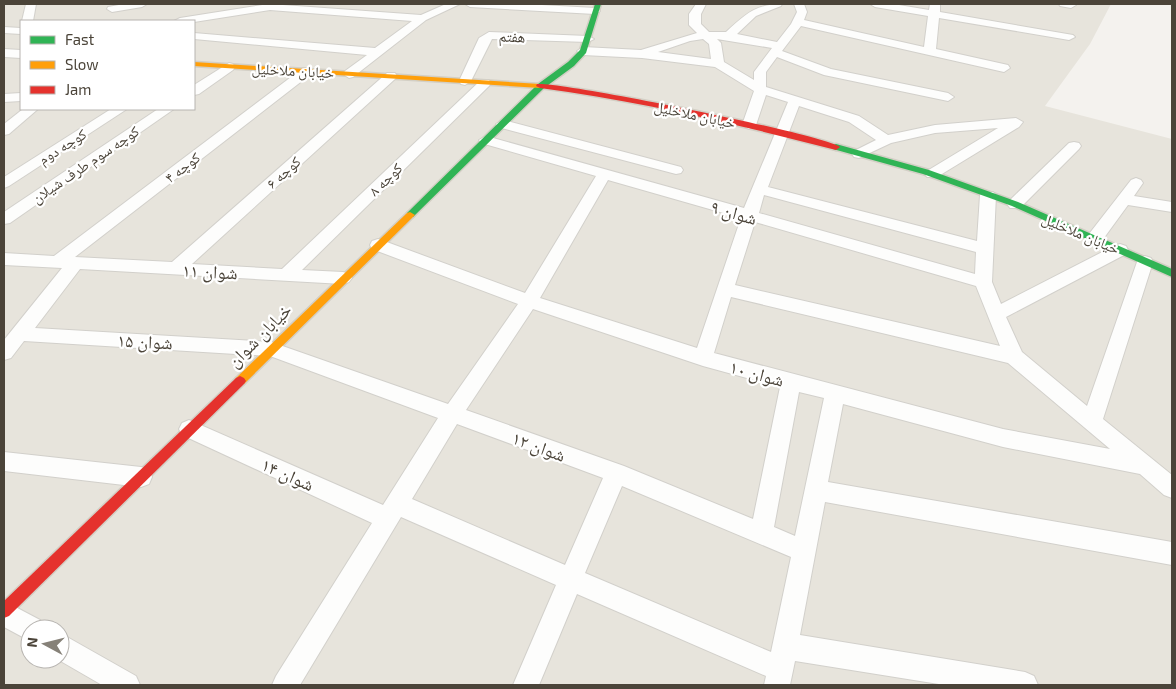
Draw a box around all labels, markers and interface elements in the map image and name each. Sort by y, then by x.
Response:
legend [20,20,195,110]
street label: هفتم [498,27,526,47]
text: Fast [65,30,95,48]
text: Slow [65,55,99,73]
street label: خیابان ملاخلیل [251,59,335,83]
text: Jam [65,80,91,98]
street label: خیابان ملاخلیل [652,97,738,133]
street label: کوچه سوم طرف شیلان [28,121,143,208]
street label: کوچه دوم [35,124,91,169]
street label: کوچه ۴ [161,148,204,187]
street label: کوچه ۶ [262,152,304,193]
street label: کوچه ۸ [364,159,406,200]
street label: شوان ۹ [708,195,760,230]
street label: خیابان ملاخلیل [1039,209,1123,259]
street label: شوان ۱۱ [182,259,238,284]
street label: خیابان شوان [222,298,296,372]
street label: شوان ۱۵ [117,329,173,354]
street label: شوان ۱۰ [727,355,787,392]
street label: شوان ۱۲ [509,426,569,467]
street label: شوان ۱۴ [258,453,318,496]
north arrow [20,619,70,669]
text: N [23,636,41,648]

